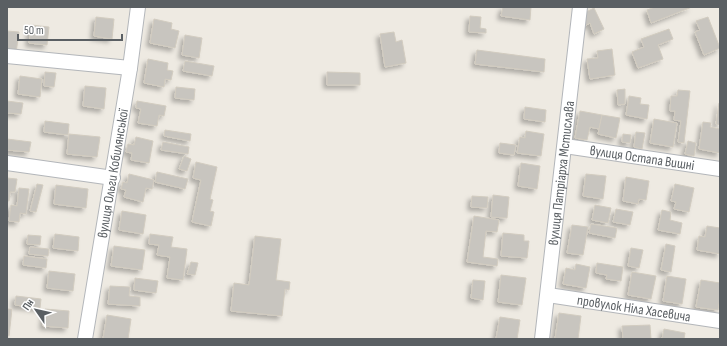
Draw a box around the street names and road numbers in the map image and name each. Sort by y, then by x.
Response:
street label: вулиця Патріарха Мстислава [545,100,578,246]
street label: вулиця Ольги Кобилянської [94,107,132,239]
street label: вулиця Остапа Вишні [589,142,695,174]
street label: провулок Ніла Хасевича [576,292,692,325]

